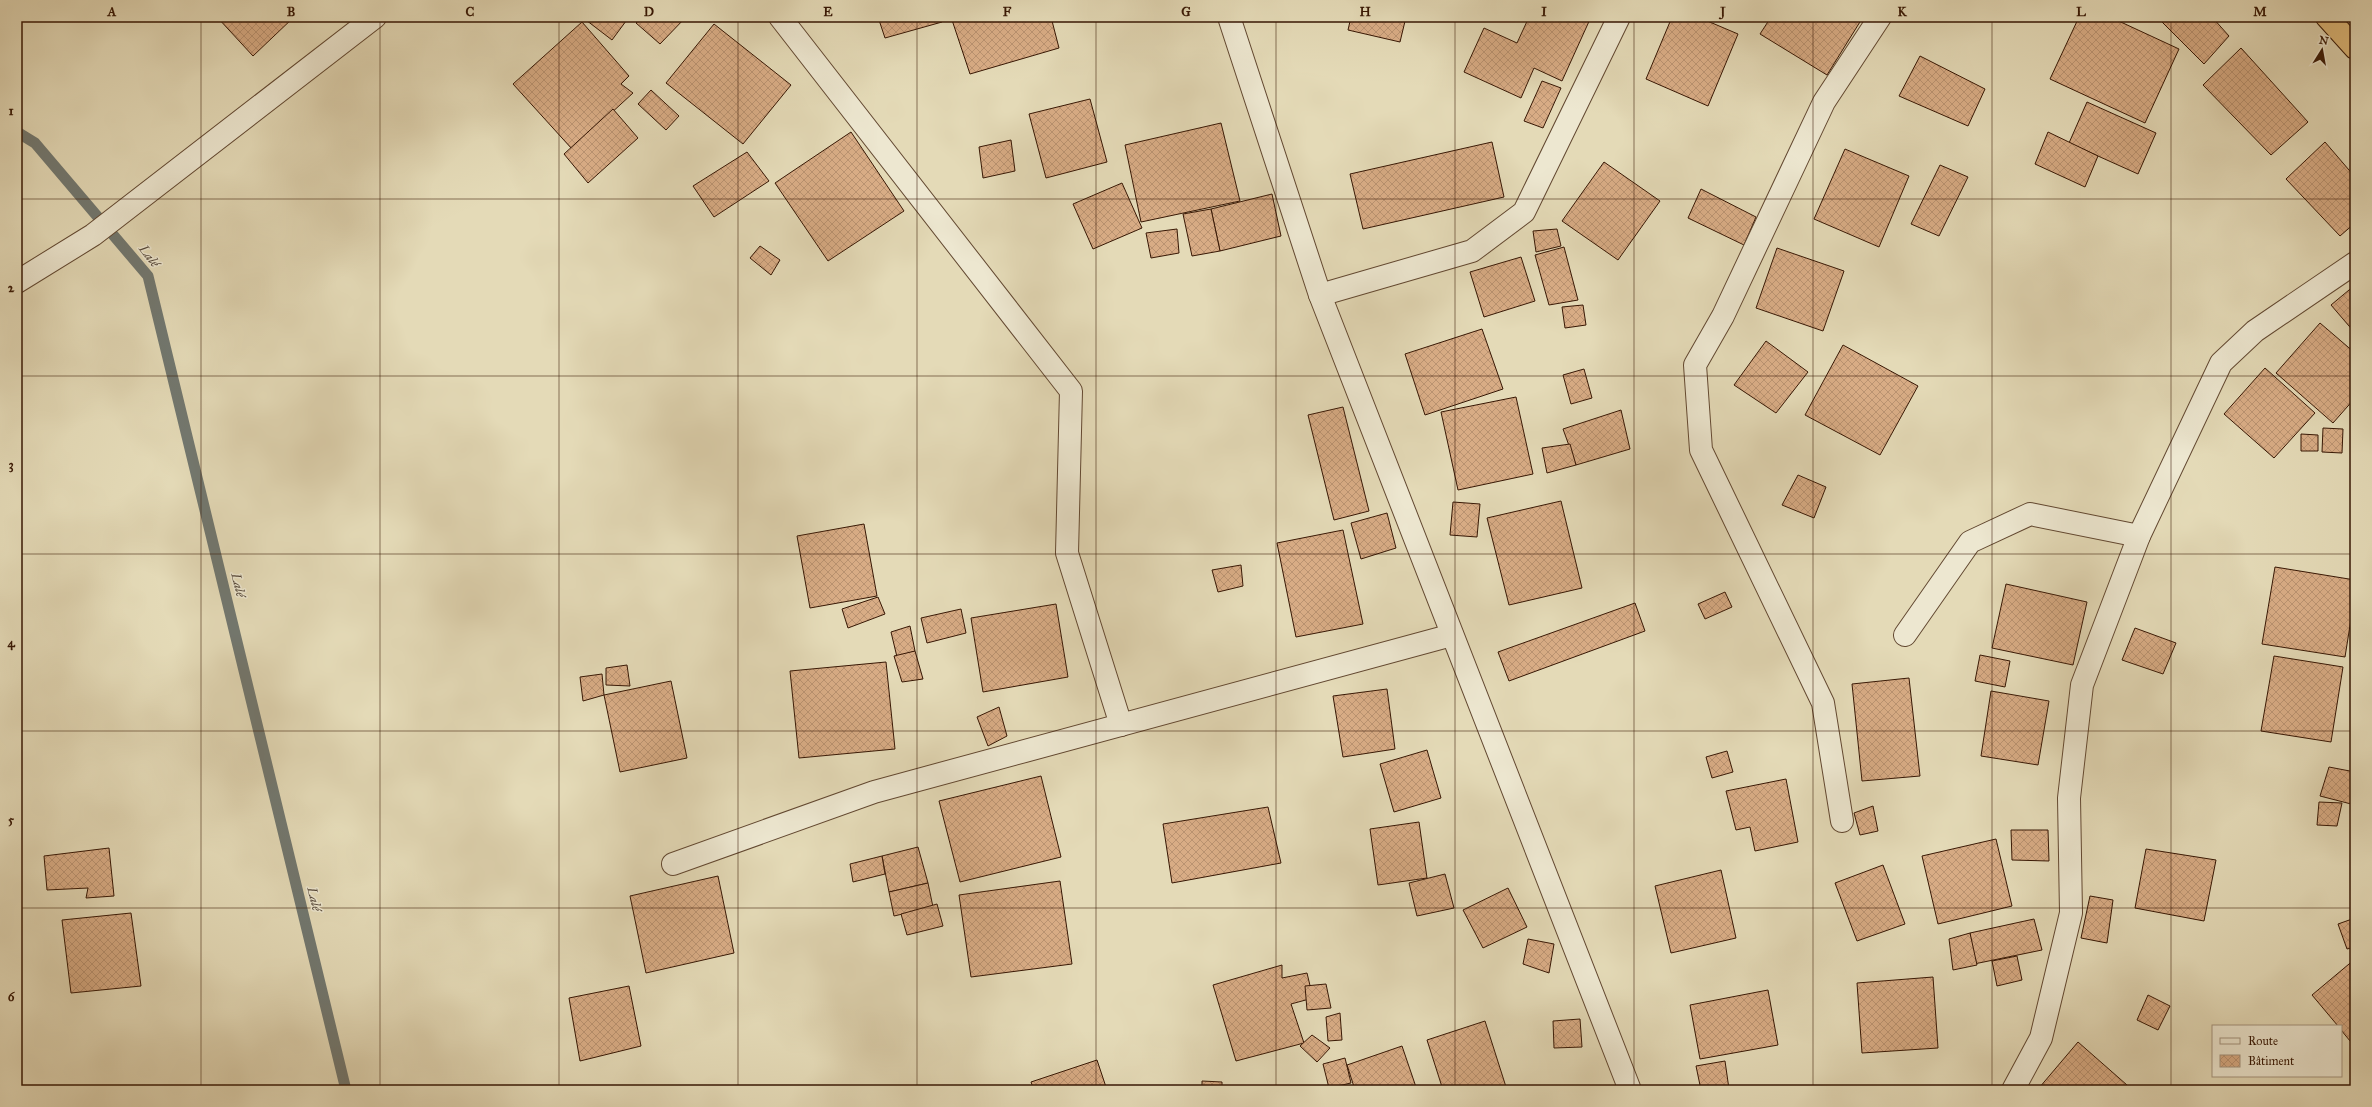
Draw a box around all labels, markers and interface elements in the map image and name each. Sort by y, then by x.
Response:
text: A [107,4,117,20]
text: B [287,4,296,20]
text: C [466,4,475,20]
text: D [644,4,654,20]
text: E [823,4,833,20]
text: F [1003,4,1012,20]
text: G [1181,4,1191,20]
text: H [1359,4,1371,20]
text: I [1541,4,1547,20]
text: J [1718,4,1726,20]
text: K [1897,4,1907,20]
text: L [2076,4,2086,20]
text: M [2253,4,2267,20]
north arrow [2302,30,2342,70]
text: N [2318,33,2330,48]
text: 1 [8,103,14,119]
water label: Lalé [135,241,164,272]
text: 2 [8,280,15,296]
text: 3 [8,457,14,473]
water label: Lalé [227,570,249,601]
text: 4 [7,635,15,651]
text: 5 [8,812,15,828]
water label: Lalé [303,884,325,915]
text: 6 [8,989,16,1005]
legend [2212,1025,2342,1077]
text: Route [2248,1034,2278,1048]
text: Bâtiment [2248,1054,2295,1068]

